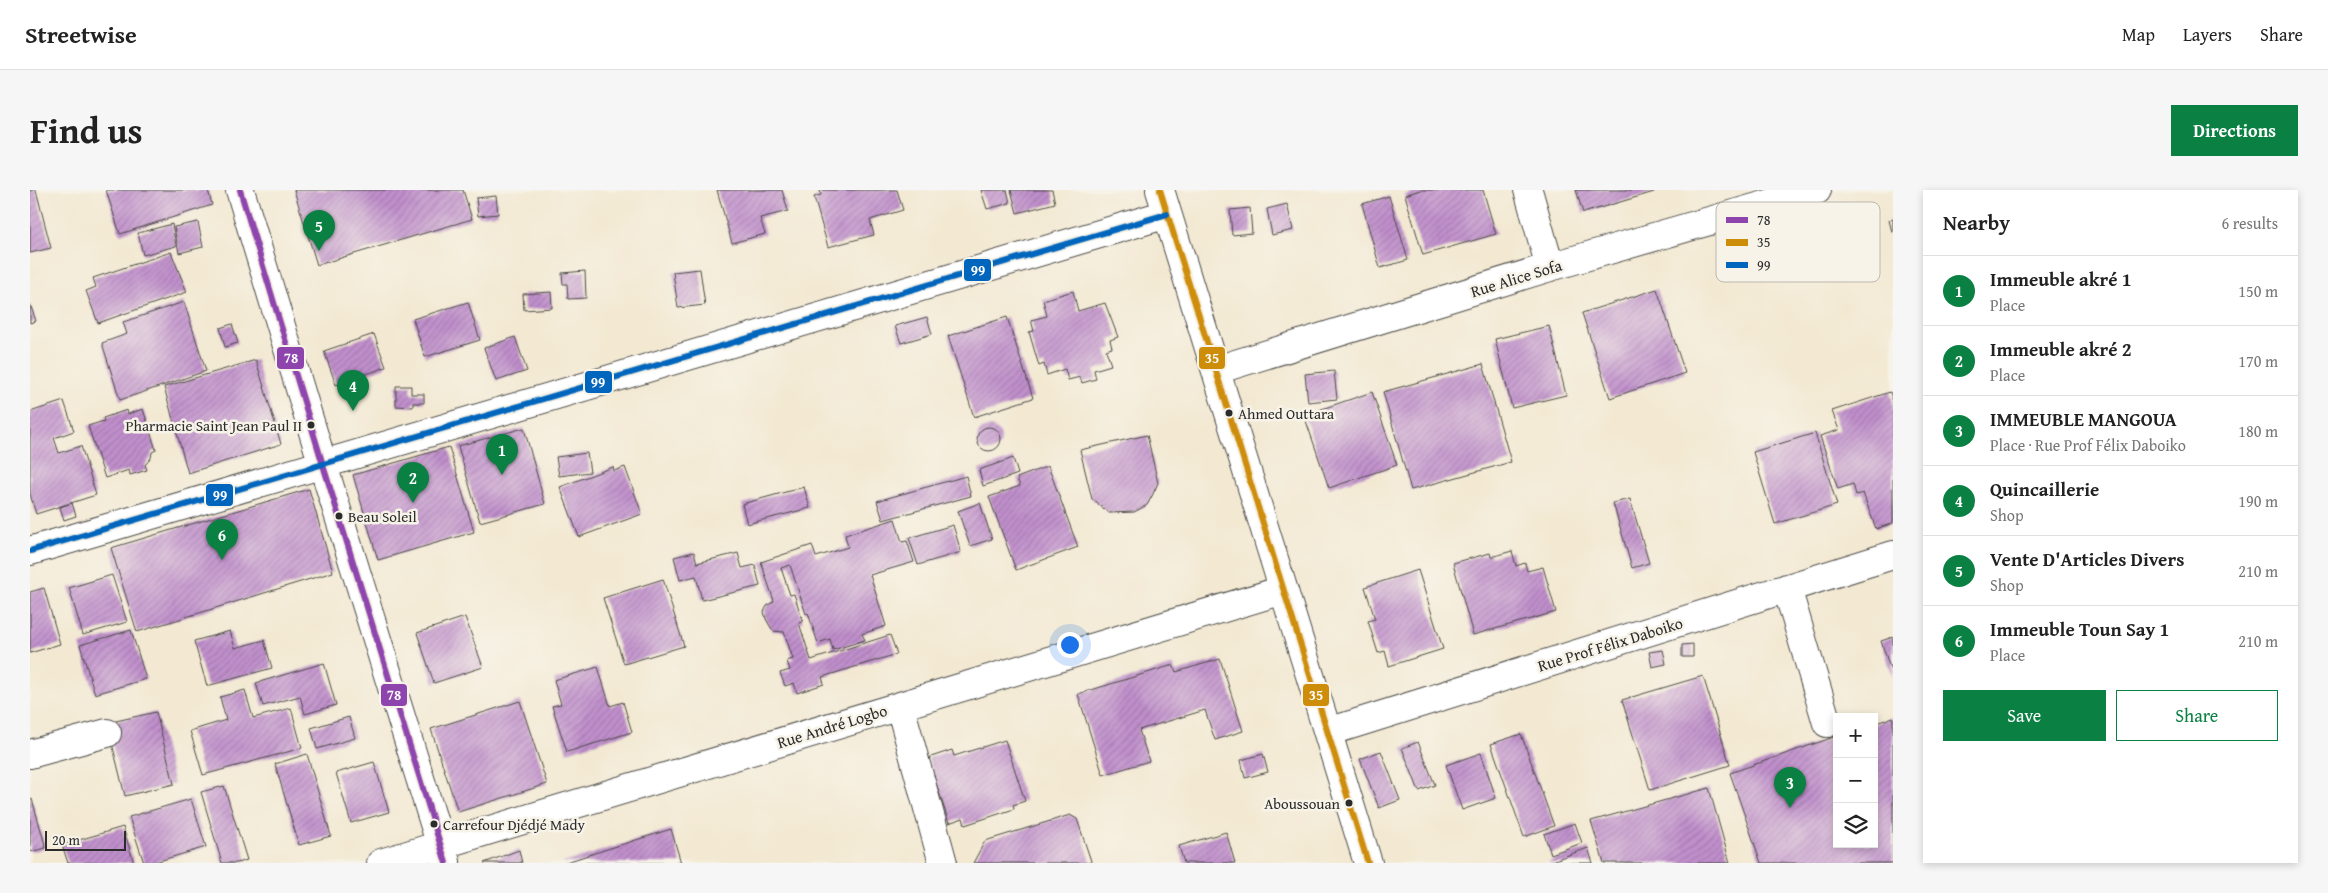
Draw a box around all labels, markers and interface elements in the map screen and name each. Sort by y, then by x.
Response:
text: Streetwise [25,17,137,52]
text: Map [2122,21,2155,48]
text: Layers [2183,21,2232,48]
text: Share [2260,21,2303,48]
text: Find us [30,105,143,156]
button: Directions [2171,105,2298,156]
legend [1716,202,1880,282]
text: Nearby [1943,207,2010,238]
pin: 5 [303,210,335,251]
text: 78 [1757,210,1771,230]
text: 6 results [2221,211,2278,235]
text: 35 [1757,232,1770,252]
street label: Rue Alice Sofa [1467,253,1565,303]
text: 99 [1757,255,1771,275]
line badge: 99 [963,258,992,282]
text: 99 [971,260,985,280]
text: Immeuble akré 1 [1990,265,2132,293]
text: 1 [1955,279,1963,303]
text: 150 m [2238,279,2278,303]
text: Place [1990,293,2025,317]
text: Immeuble akré 2 [1990,335,2132,363]
line badge: 78 [276,346,305,370]
line badge: 35 [1198,346,1226,370]
text: 78 [284,348,298,368]
text: 35 [1205,348,1219,368]
text: 2 [1955,349,1963,373]
text: 170 m [2238,349,2278,373]
text: Place [1990,363,2025,387]
pin: 4 [337,370,369,411]
line badge: 99 [584,370,613,394]
text: 99 [591,372,605,392]
place label: Ahmed Outtara [1238,403,1334,424]
text: IMMEUBLE MANGOUA [1990,405,2177,433]
marker: Ahmed Outtara [1224,408,1234,418]
place label: Pharmacie Saint Jean Paul II [125,415,302,436]
text: 3 [1955,419,1963,443]
text: 180 m [2238,419,2278,443]
marker: Pharmacie Saint Jean Paul II [306,420,316,430]
text: Place · Rue Prof Félix Daboiko [1990,433,2186,457]
pin: 1 [486,434,518,475]
pin: 2 [397,462,429,503]
text: Quincaillerie [1990,475,2099,503]
line badge: 99 [205,483,234,507]
text: 99 [213,485,227,505]
text: 4 [1955,489,1963,513]
text: 190 m [2238,489,2278,513]
text: Shop [1990,503,2024,527]
place label: Beau Soleil [348,506,417,527]
marker: Beau Soleil [334,511,344,521]
pin: 6 [206,519,238,560]
text: Vente D'Articles Divers [1990,545,2184,573]
text: 5 [1955,559,1963,583]
text: 210 m [2238,559,2278,583]
text: Shop [1990,573,2024,597]
street label: Rue Prof Félix Daboiko [1534,610,1686,678]
text: Immeuble Toun Say 1 [1990,615,2169,643]
text: 6 [1955,629,1963,653]
text: 210 m [2238,629,2278,653]
your location [1057,632,1083,658]
text: Place [1990,643,2025,667]
line badge: 78 [380,683,408,707]
line badge: 35 [1302,683,1330,707]
text: 78 [387,685,401,705]
text: 35 [1309,685,1323,705]
button: Save [1943,690,2106,741]
button: Share [2116,690,2278,741]
street label: Rue André Logbo [774,698,890,754]
map controls [1833,713,1878,848]
button: + [1833,713,1878,758]
button: − [1833,758,1878,803]
pin: 3 [1774,767,1806,808]
place label: Aboussouan [1264,793,1341,814]
marker: Aboussouan [1344,798,1354,808]
button: layers [1833,803,1878,848]
place label: Carrefour Djédjé Mady [443,814,585,835]
marker: Carrefour Djédjé Mady [429,819,439,829]
scale bar [45,828,126,851]
text: 20 m [52,830,80,850]

